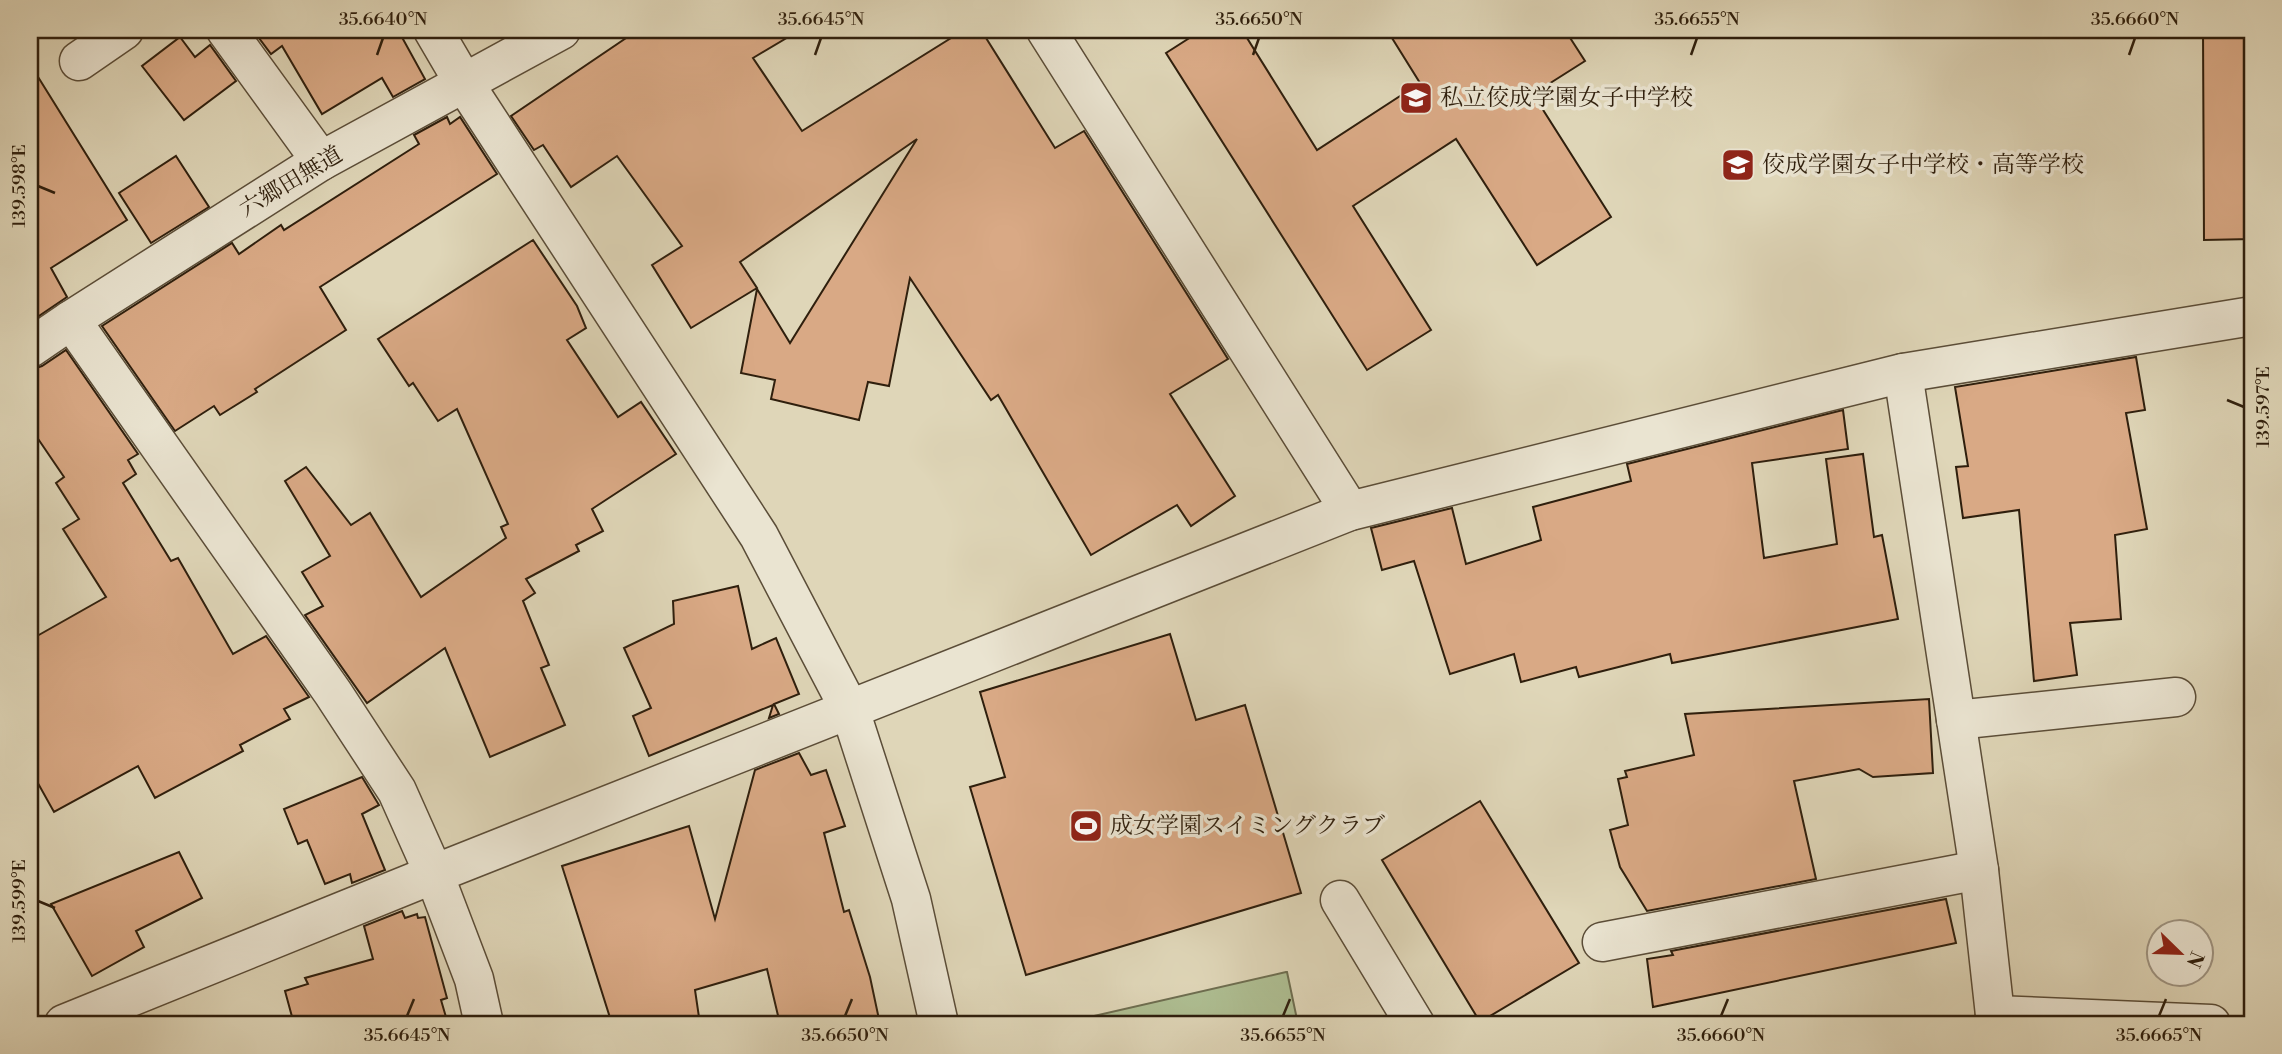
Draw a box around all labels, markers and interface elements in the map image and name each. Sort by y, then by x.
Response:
text: 35.6640°N [339,8,428,31]
text: 35.6645°N [778,8,865,31]
text: 35.6650°N [1215,8,1303,31]
text: 35.6655°N [1654,8,1740,31]
text: 35.6660°N [2091,8,2180,31]
school or university icon: 私立佼成学園女子中学校 [1397,79,1435,117]
place label: 私立佼成学園女子中学校 [1440,84,1693,112]
street label: 六郷田無道 [235,140,347,224]
text: 139.598°E [8,144,31,228]
school or university icon: 佼成学園女子中学校・高等学校 [1719,146,1757,184]
place label: 佼成学園女子中学校・高等学校 [1762,151,2084,179]
text: 139.597°E [2252,366,2275,448]
sports icon: 成女学園スイミングクラブ [1067,807,1105,845]
place label: 成女学園スイミングクラブ [1110,812,1385,840]
text: 139.599°E [8,859,31,943]
north arrow [2146,918,2216,988]
text: N [2181,948,2209,971]
text: 35.6645°N [364,1024,451,1047]
text: 35.6650°N [801,1024,889,1047]
text: 35.6655°N [1240,1024,1326,1047]
text: 35.6660°N [1677,1024,1766,1047]
text: 35.6665°N [2116,1024,2203,1047]

